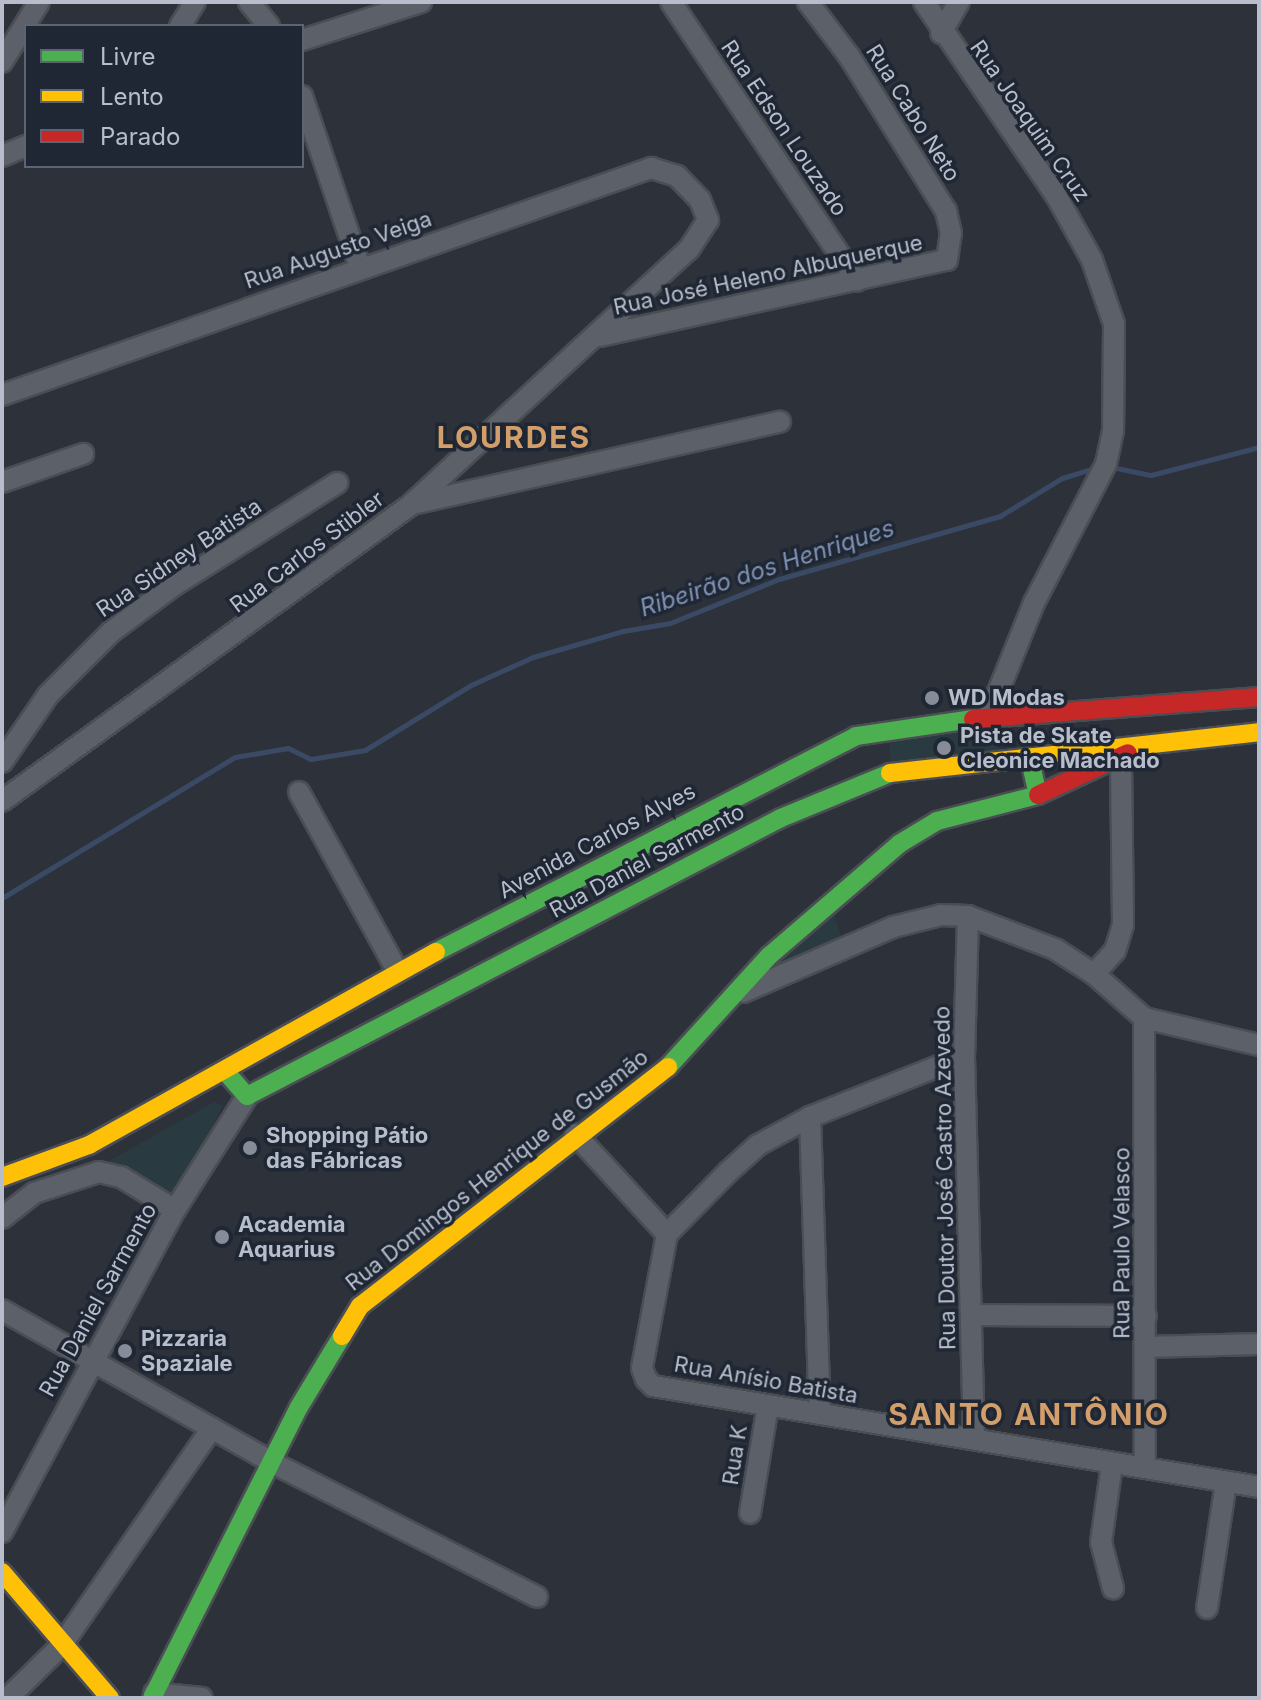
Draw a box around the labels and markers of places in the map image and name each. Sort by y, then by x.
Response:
place label: WD Modas [948,685,1065,711]
marker: WD Modas [923,689,941,707]
place label: Pista de Skate Cleonice Machado [960,722,1160,774]
marker: Pista de Skate Cleonice Machado [935,739,953,757]
place label: Shopping Pátio das Fábricas [266,1122,428,1174]
marker: Shopping Pátio das Fábricas [241,1139,259,1157]
place label: Academia Aquarius [238,1211,346,1262]
marker: Academia Aquarius [213,1228,231,1246]
place label: Pizzaria Spaziale [141,1325,233,1376]
marker: Pizzaria Spaziale [116,1342,134,1360]

